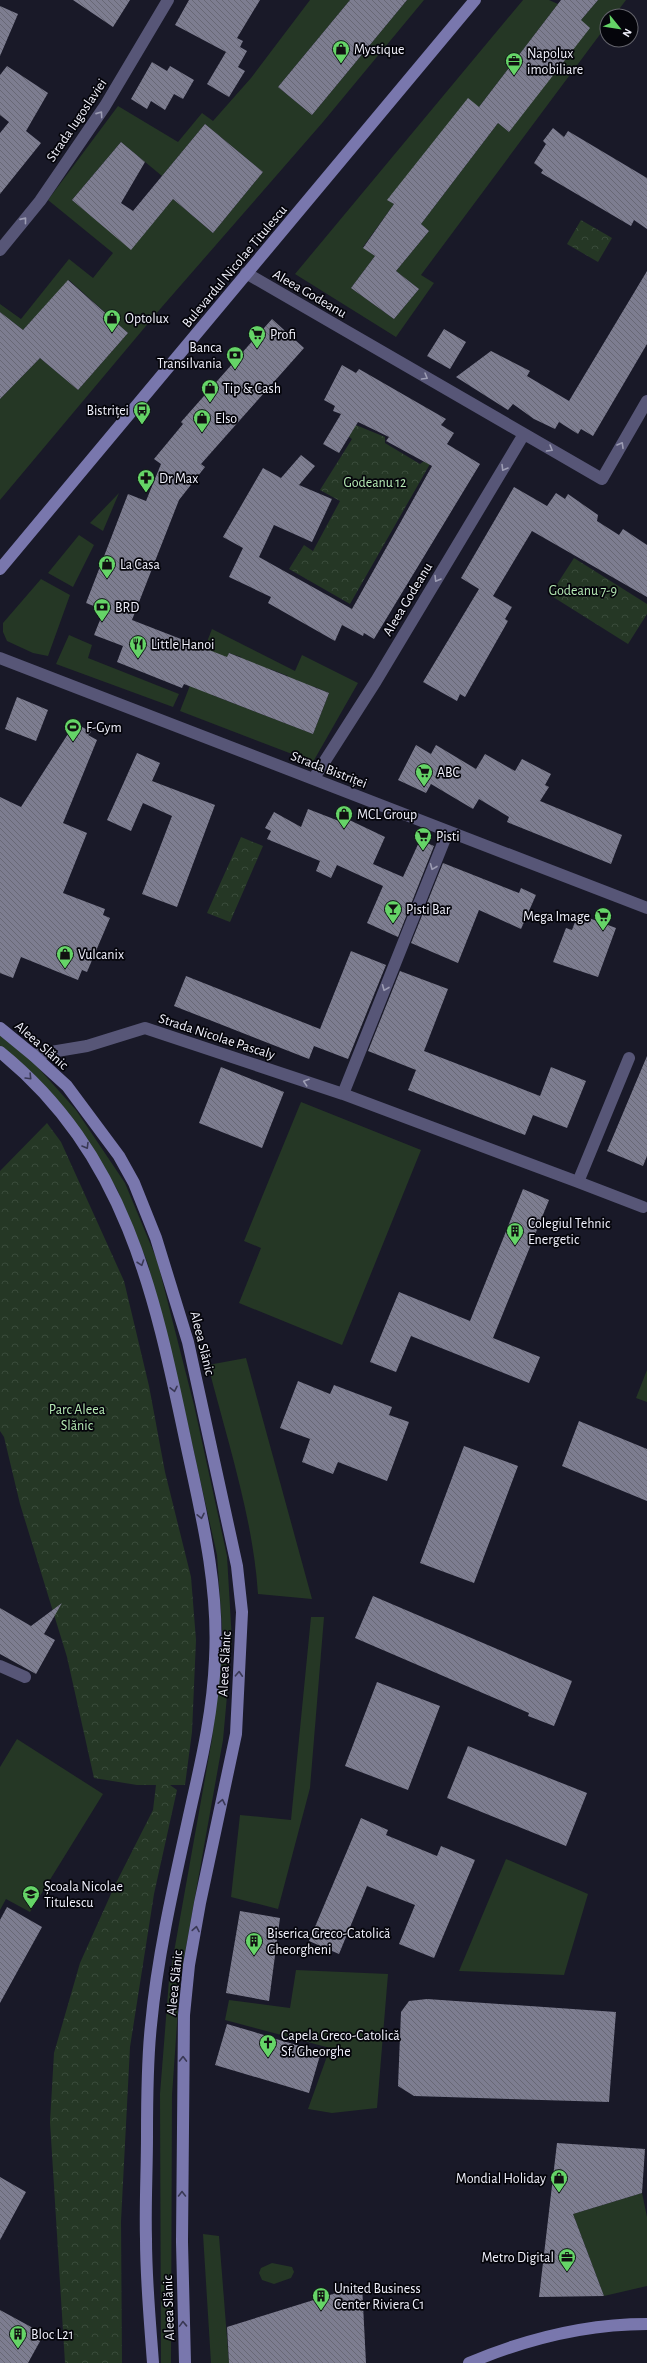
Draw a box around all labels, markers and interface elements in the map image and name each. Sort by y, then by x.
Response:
north arrow [599,8,639,48]
text: N [621,27,634,39]
shop icon: Mystique [331,39,351,64]
place label: Mystique [354,43,405,57]
place label: Napolux imobiliare [527,47,583,77]
office icon: Napolux imobiliare [504,51,524,76]
street label: Strada Iugoslaviei [44,77,110,164]
one-way arrow [95,111,103,118]
street label: Bulevardul Nicolae Titulescu [180,203,290,330]
one-way arrow [20,217,27,224]
street label: Aleea Godeanu [270,267,349,321]
shop icon: Optolux [102,308,122,333]
place label: Optolux [125,312,169,326]
supermarket icon: Profi [247,324,267,349]
place label: Profi [270,328,296,342]
place label: Banca Transilvania [157,341,223,371]
bank icon: Banca Transilvania [225,345,245,370]
one-way arrow [421,373,428,380]
shop icon: Tip & Cash [200,378,220,403]
place label: Tip & Cash [223,382,281,396]
bus stop icon: Bistriței [132,400,152,425]
place label: Bistriței [86,404,129,419]
shop icon: Elso [192,408,212,433]
place label: Elso [215,412,237,426]
one-way arrow [617,442,624,449]
one-way arrow [546,445,553,452]
one-way arrow [501,464,509,471]
pharmacy icon: Dr Max [136,468,156,493]
place label: Dr Max [159,472,198,486]
park label: Godeanu 12 [344,476,406,490]
shop icon: La Casa [97,554,117,579]
place label: La Casa [120,558,161,572]
street label: Aleea Godeanu [381,560,435,639]
one-way arrow [434,575,441,582]
park label: Godeanu 7-9 [549,584,617,598]
bank icon: BRD [92,597,112,622]
place label: BRD [115,601,139,615]
restaurant icon: Little Hanoi [128,634,148,659]
place label: Little Hanoi [151,638,214,652]
sports icon: F-Gym [63,717,83,742]
place label: F-Gym [86,721,122,735]
street label: Strada Bistriței [288,749,369,792]
supermarket icon: ABC [414,762,434,787]
place label: ABC [437,766,460,780]
shop icon: MCL Group [334,804,354,829]
place label: MCL Group [357,808,417,822]
supermarket icon: Pisti [413,826,433,851]
place label: Pisti [436,830,460,844]
one-way arrow [430,863,438,870]
bar icon: Pisti Bar [383,899,403,924]
place label: Pisti Bar [406,903,451,917]
supermarket icon: Mega Image [593,906,613,931]
place label: Mega Image [523,910,590,924]
shop icon: Vulcanix [55,944,75,969]
place label: Vulcanix [78,948,124,962]
one-way arrow [382,984,390,991]
street label: Strada Nicolae Pascaly [157,1012,277,1062]
street label: Aleea Slănic [12,1019,71,1073]
one-way arrow [24,1072,32,1080]
one-way arrow [303,1078,310,1086]
one-way arrow [81,1142,89,1149]
place label: Colegiul Tehnic Energetic [528,1217,611,1247]
building icon: Colegiul Tehnic Energetic [505,1221,525,1246]
one-way arrow [137,1260,145,1267]
street label: Aleea Slănic [187,1310,217,1377]
one-way arrow [170,1386,178,1392]
park label: Parc Aleea Slănic [49,1403,106,1433]
one-way arrow [197,1513,205,1519]
street label: Aleea Slănic [216,1630,234,1697]
one-way arrow [234,1671,243,1677]
one-way arrow [218,1799,226,1805]
place label: Școala Nicolae Titulescu [44,1880,123,1910]
school or university icon: Școala Nicolae Titulescu [21,1884,41,1909]
one-way arrow [191,1926,199,1933]
place label: Biserica Greco-Catolică Gheorgheni [267,1927,391,1957]
building icon: Biserica Greco-Catolică Gheorgheni [244,1931,264,1956]
street label: Aleea Slănic [165,1949,185,2016]
place label: Capela Greco-Catolică Sf. Gheorghe [281,2029,400,2059]
church icon: Capela Greco-Catolică Sf. Gheorghe [258,2033,278,2058]
one-way arrow [179,2056,187,2062]
shop icon: Mondial Holiday [549,2168,569,2193]
place label: Mondial Holiday [456,2172,546,2186]
one-way arrow [178,2191,186,2197]
office icon: Metro Digital [557,2247,577,2272]
place label: Metro Digital [482,2251,554,2265]
street label: Aleea Slănic [161,2274,177,2341]
place label: United Business Center Riviera C1 [334,2282,424,2312]
building icon: United Business Center Riviera C1 [311,2286,331,2311]
one-way arrow [179,2321,188,2327]
building icon: Bloc L21 [8,2324,28,2349]
place label: Bloc L21 [31,2328,74,2342]

